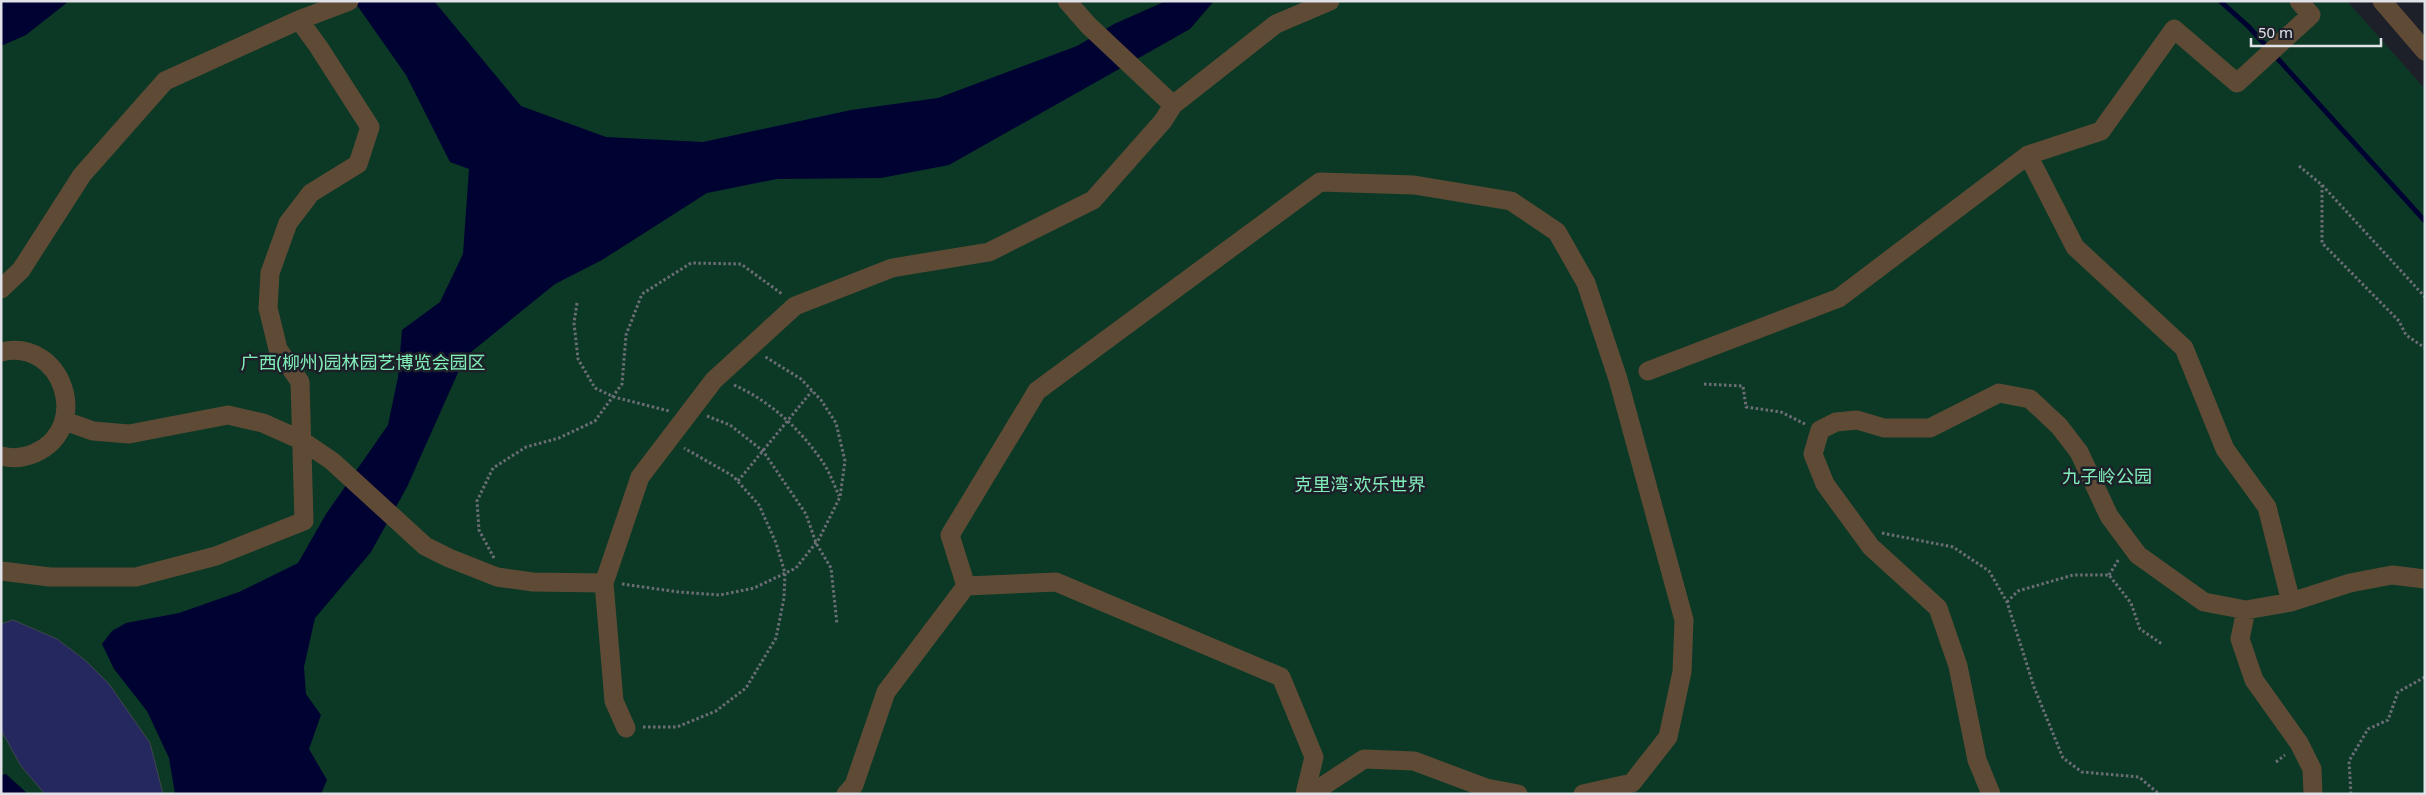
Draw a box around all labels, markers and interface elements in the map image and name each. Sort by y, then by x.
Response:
scale bar [2251,15,2381,47]
text: 50 m [2258,22,2293,42]
park label: 广西(柳州)园林园艺博览会园区 [241,350,485,374]
park label: 九子岭公园 [2062,464,2152,488]
park label: 克里湾·欢乐世界 [1295,472,1425,496]

